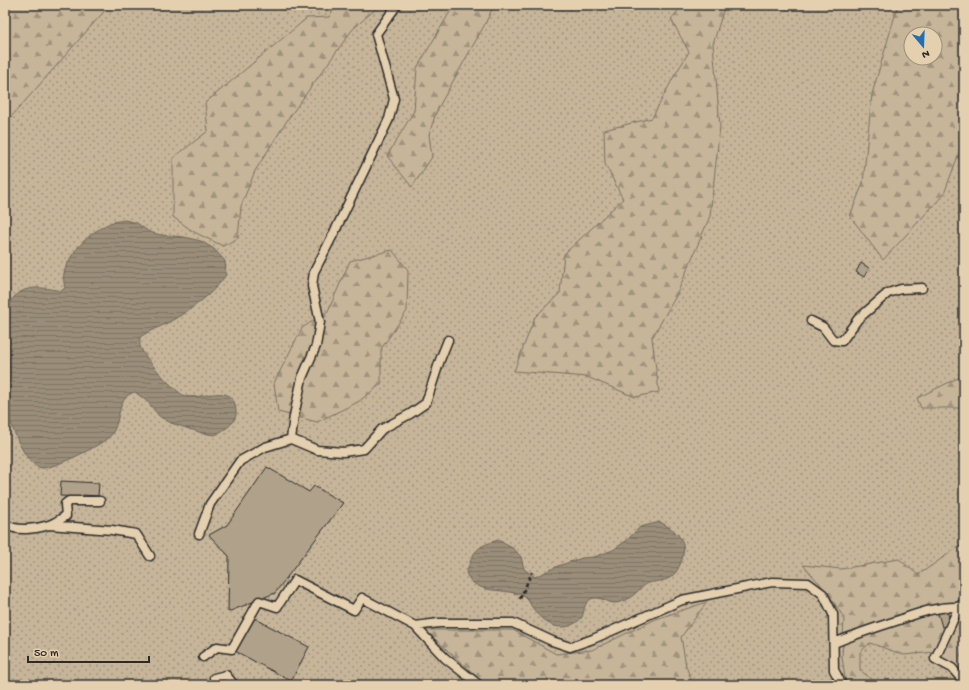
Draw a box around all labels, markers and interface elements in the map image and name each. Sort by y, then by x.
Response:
north arrow [903,26,943,66]
text: N [920,47,931,60]
scale bar [28,638,149,664]
text: 50 m [34,647,59,661]

